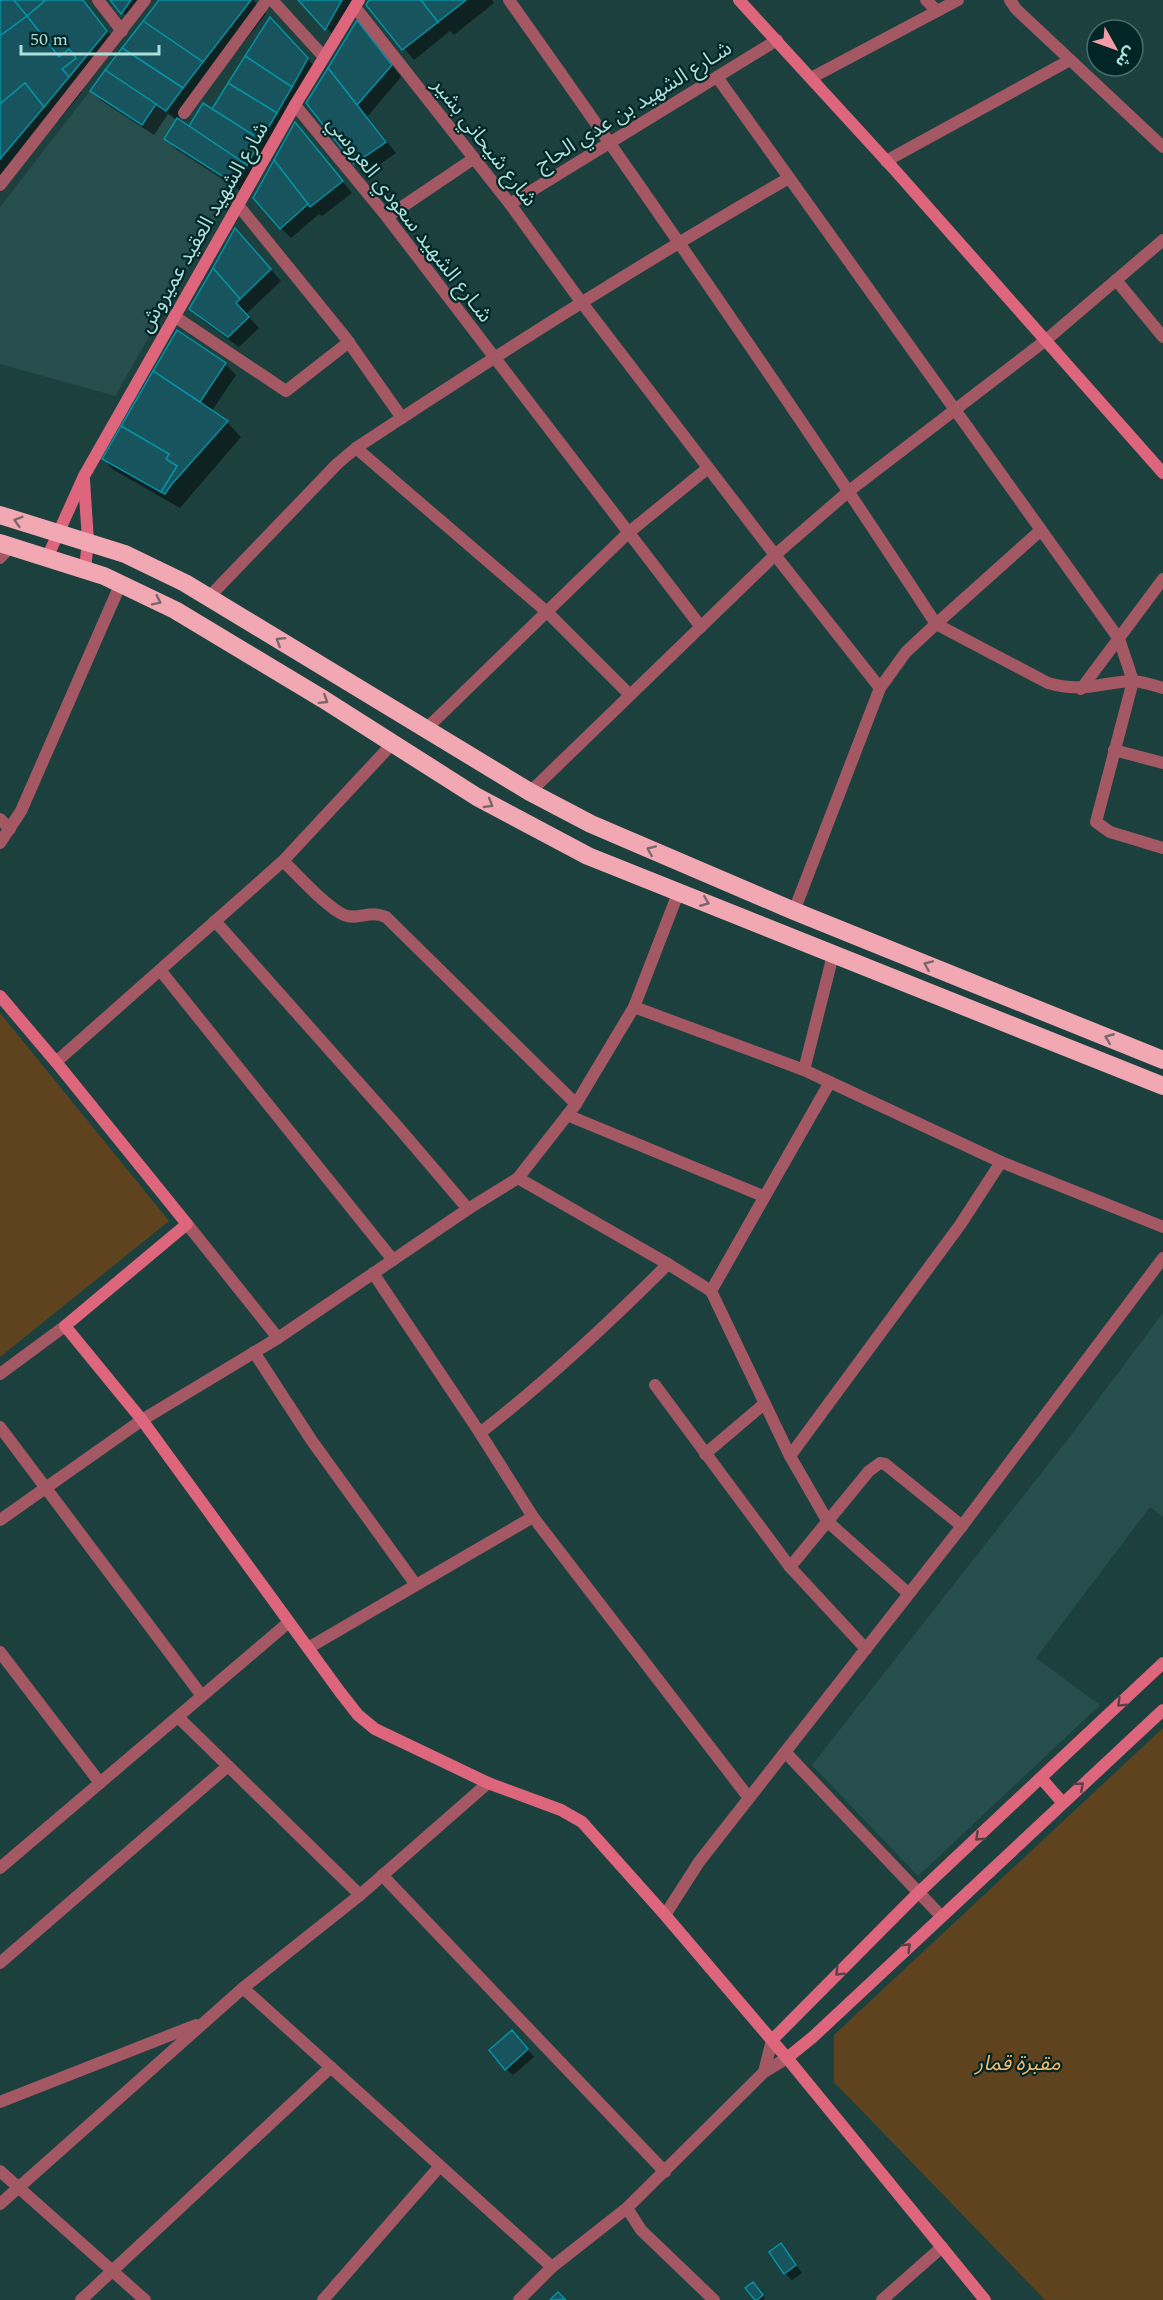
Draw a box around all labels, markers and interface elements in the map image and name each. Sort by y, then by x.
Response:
scale bar [21,18,159,56]
north arrow [1085,18,1145,78]
text: 50 m [30,26,68,53]
street label: شـارع الشهيد بن عدي الحاج [529,33,739,181]
text: ش [1109,41,1142,73]
street label: شارع شيحاني بشير [423,71,545,214]
street label: شـارع الشهيد سعودي العروسي [318,109,500,330]
street label: شارع الشهيد العقيد عميروش [130,116,277,339]
one-way arrow [14,515,24,528]
one-way arrow [151,593,162,605]
one-way arrow [276,637,287,648]
one-way arrow [318,693,329,704]
one-way arrow [483,797,494,808]
one-way arrow [646,845,657,857]
one-way arrow [699,895,710,907]
one-way arrow [923,960,934,972]
one-way arrow [1104,1033,1115,1045]
one-way arrow [1117,1696,1127,1707]
one-way arrow [1073,1782,1084,1793]
one-way arrow [975,1829,986,1840]
one-way arrow [900,1944,911,1955]
one-way arrow [835,1965,846,1976]
park label: مقبرة قمار [974,2048,1060,2080]

